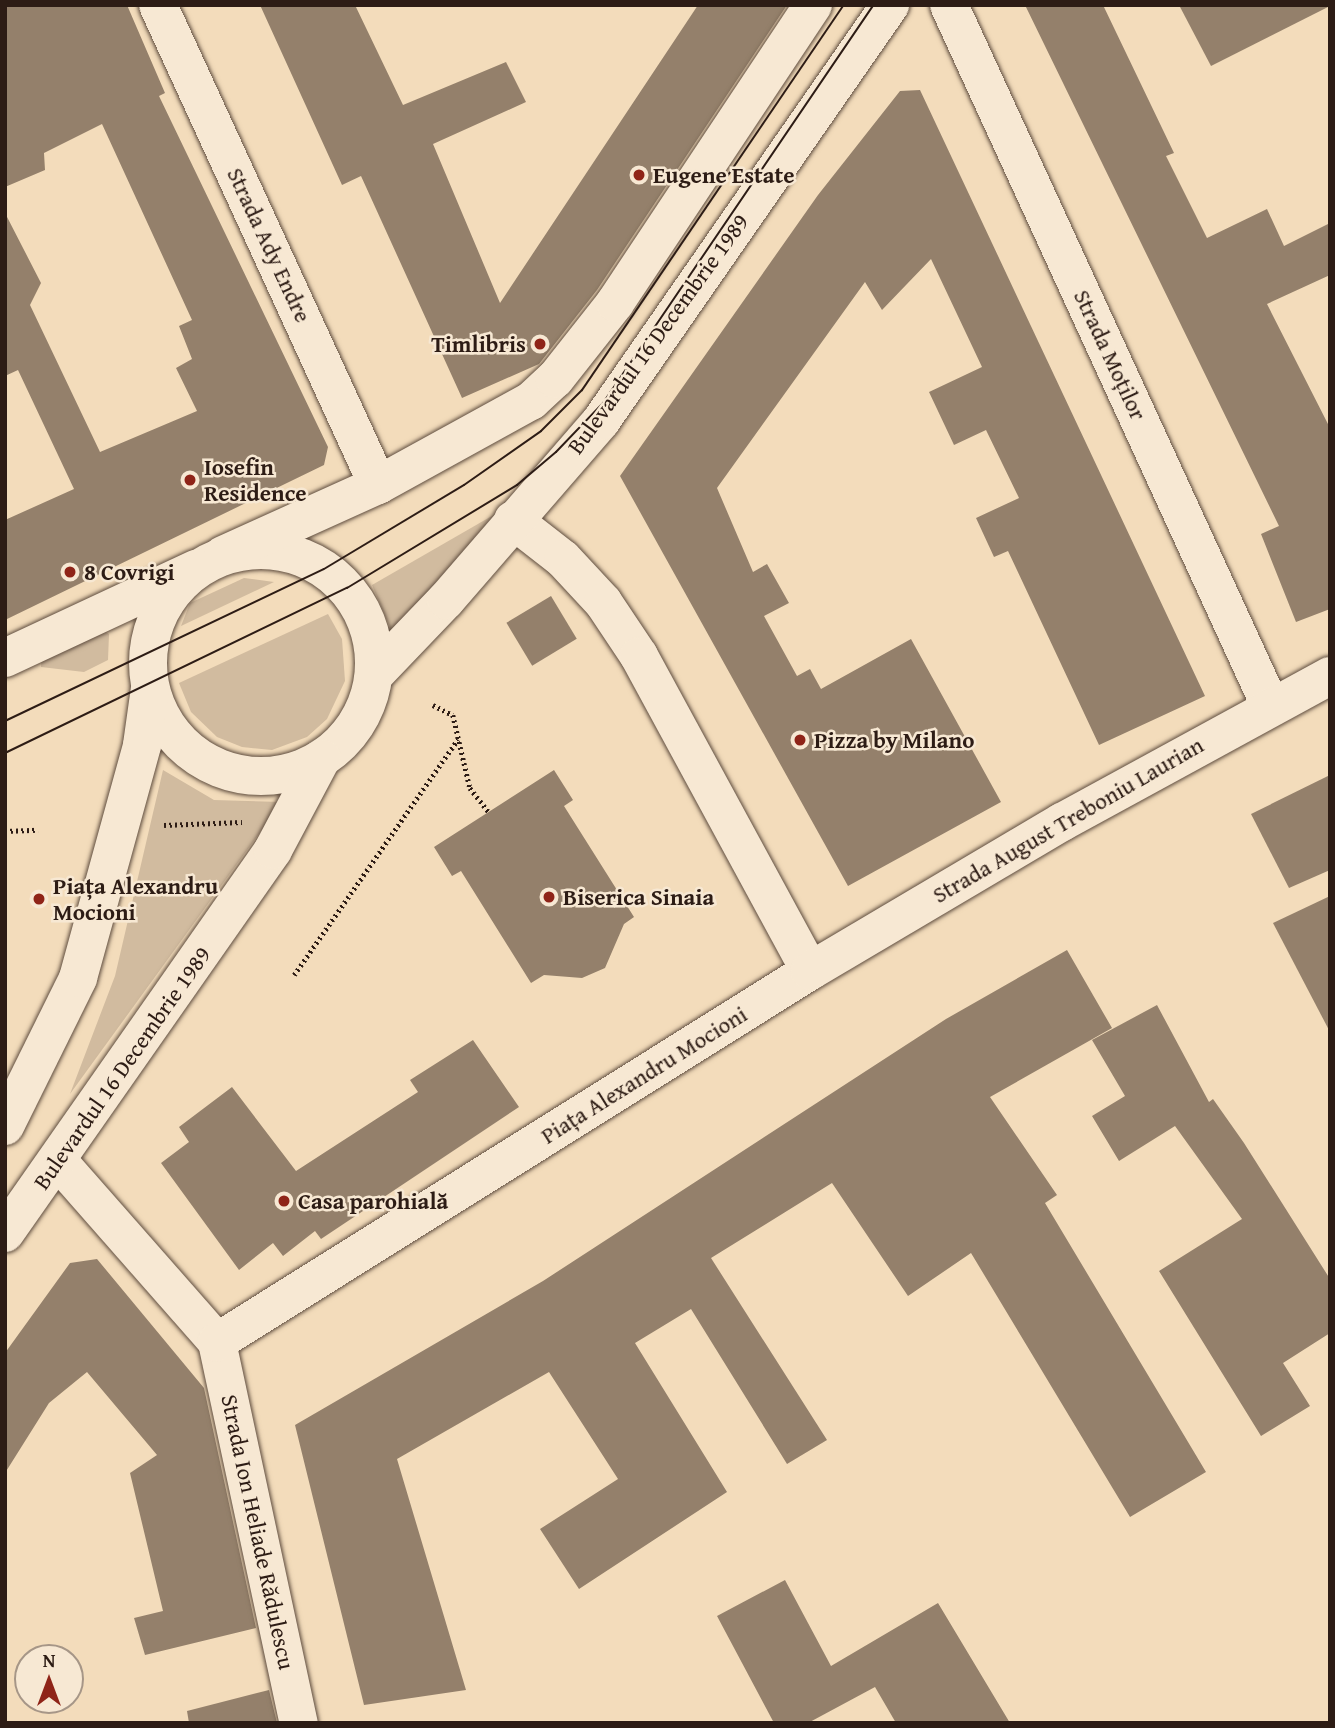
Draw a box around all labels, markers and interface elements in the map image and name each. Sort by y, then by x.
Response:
place label: Eugene Estate [653,161,795,189]
street label: Strada Ady Endre [221,163,317,327]
marker: Eugene Estate [631,167,647,183]
street label: Bulevardul 16 Decembrie 1989 [562,209,754,459]
street label: Strada Moților [1068,285,1152,425]
place label: Timlibris [431,330,526,358]
marker: Timlibris [532,336,548,352]
place label: Iosefin Residence [204,453,307,507]
marker: Iosefin Residence [182,472,198,488]
place label: 8 Covrigi [84,558,175,586]
marker: 8 Covrigi [62,564,78,580]
place label: Pizza by Milano [814,726,974,754]
street label: Strada August Treboniu Laurian [928,731,1208,909]
marker: Pizza by Milano [792,732,808,748]
place label: Piața Alexandru Mocioni [53,872,218,926]
place label: Biserica Sinaia [563,883,714,911]
marker: Biserica Sinaia [541,889,557,905]
marker: Piața Alexandru Mocioni [31,891,47,907]
street label: Bulevardul 16 Decembrie 1989 [28,941,216,1195]
street label: Piața Alexandru Mocioni [536,1000,752,1150]
place label: Casa parohială [298,1187,448,1215]
marker: Casa parohială [276,1193,292,1209]
street label: Strada Ion Heliade Rădulescu [215,1392,301,1672]
north arrow [14,1644,84,1714]
text: N [43,1646,55,1674]

